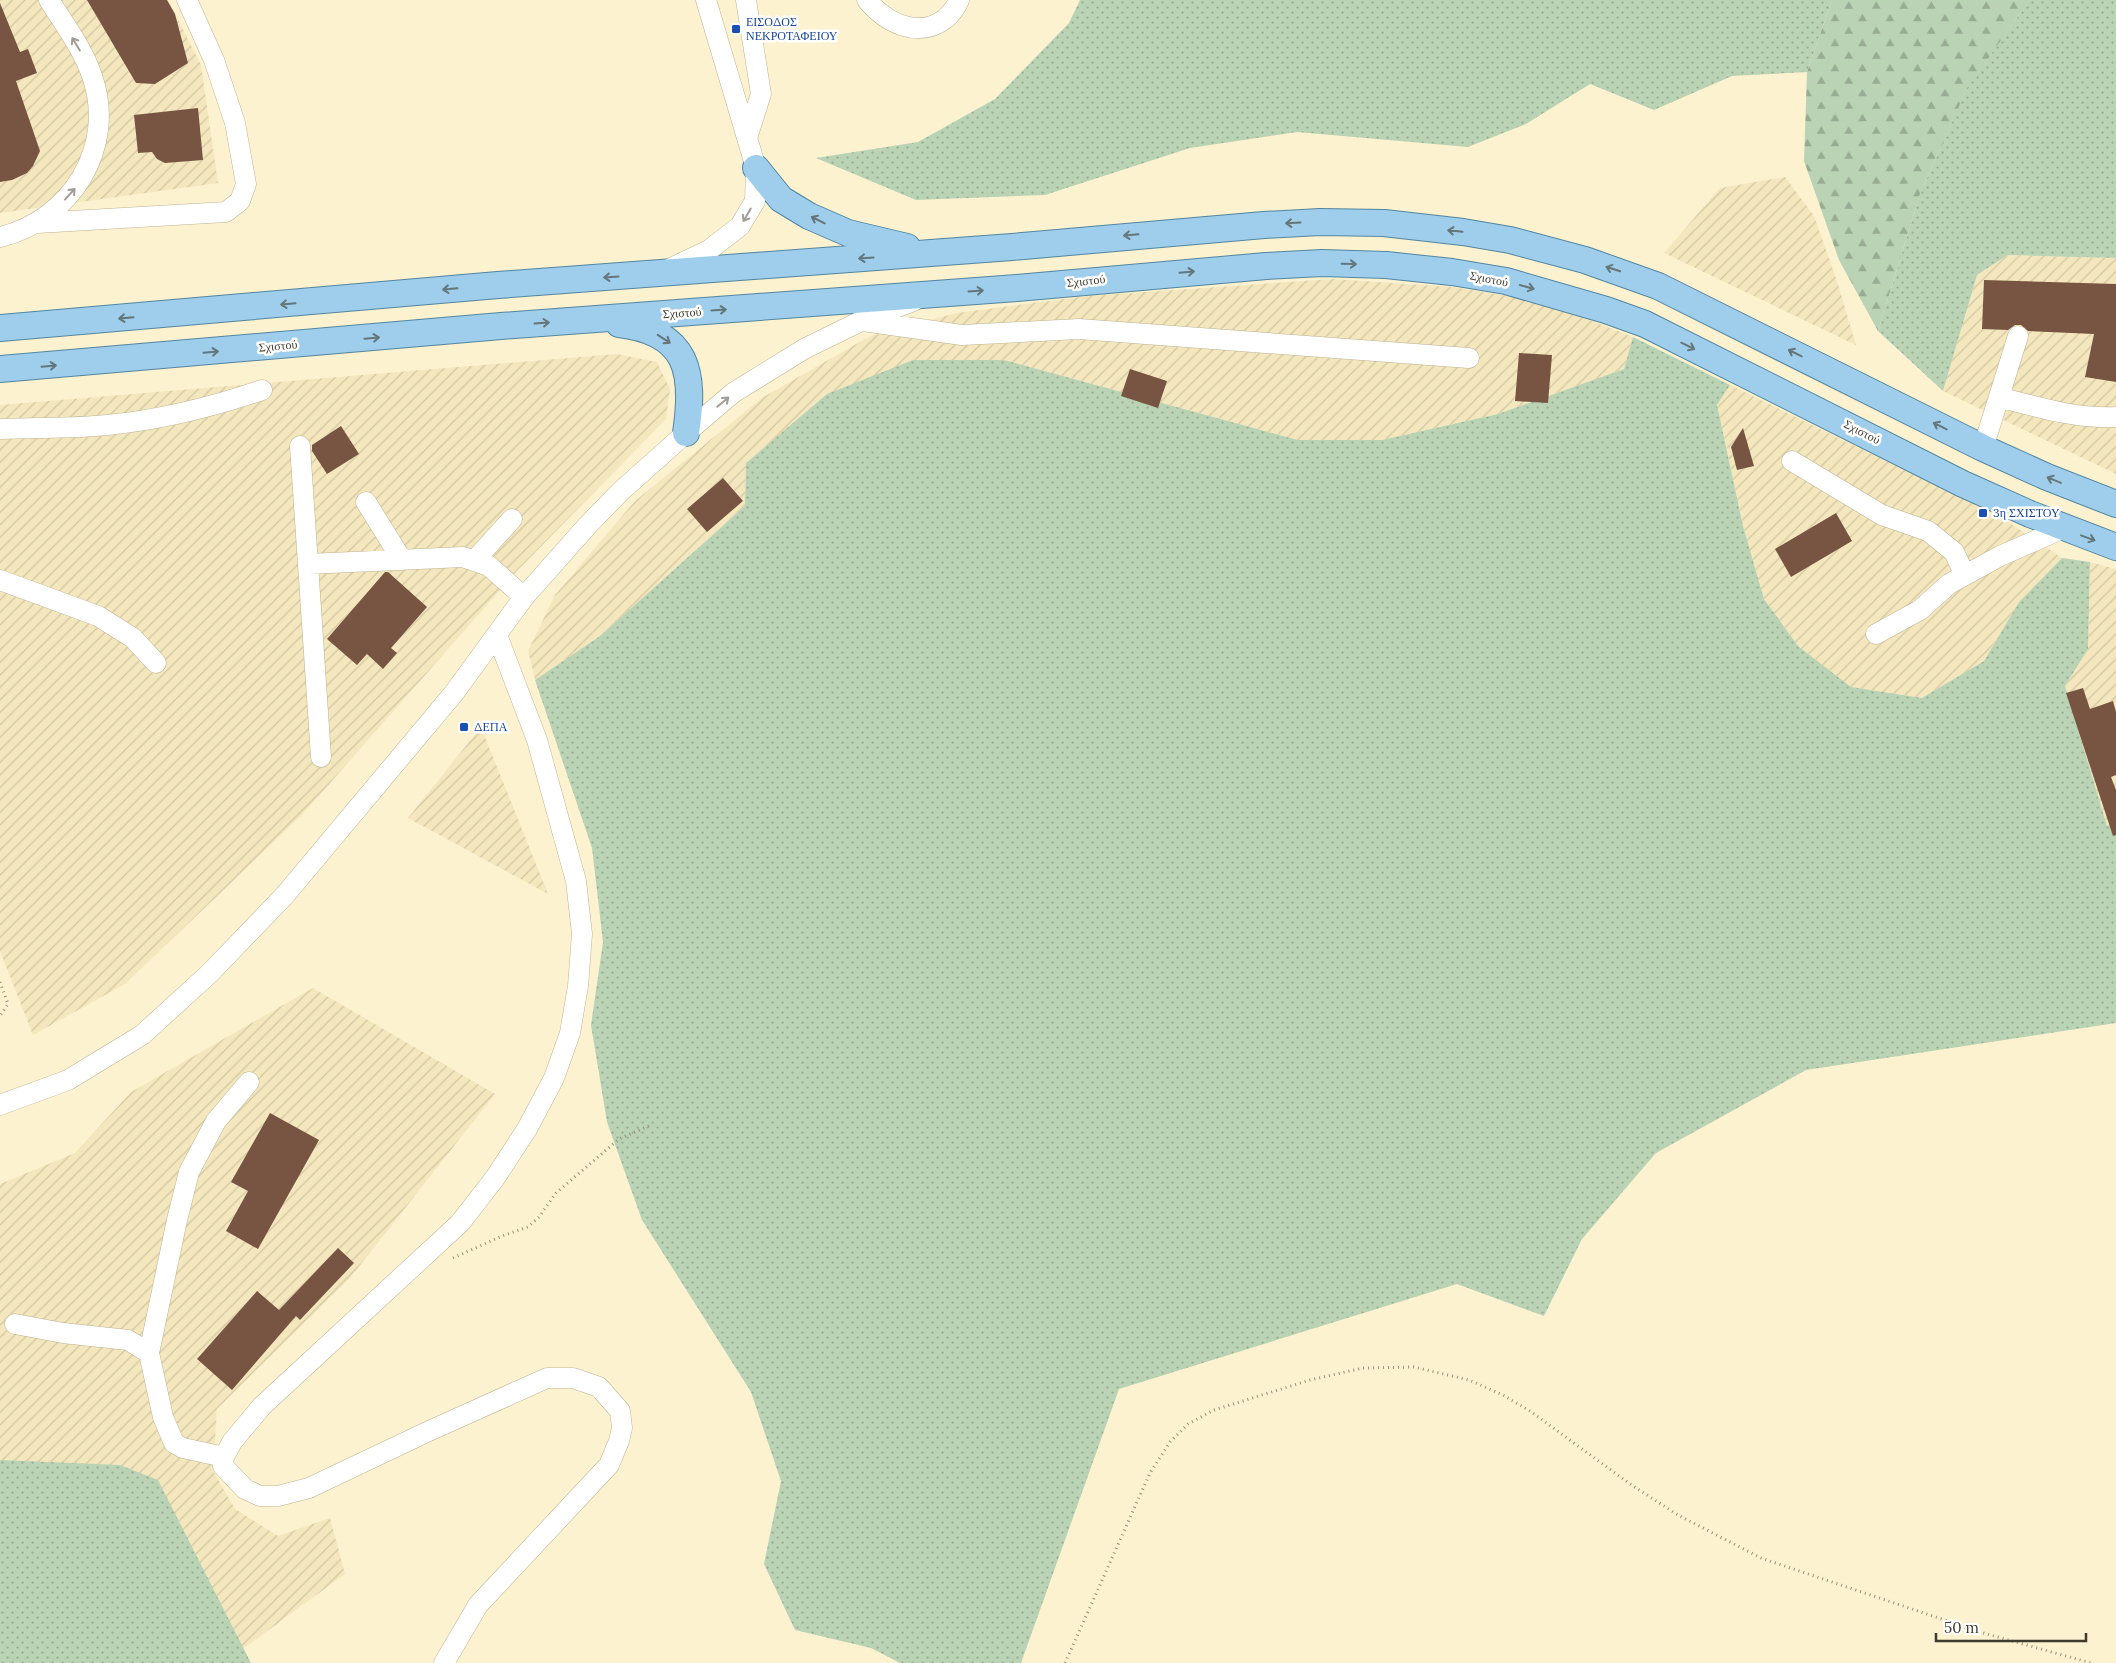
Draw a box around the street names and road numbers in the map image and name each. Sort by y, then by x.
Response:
street label: Σχιστού [1469,267,1510,290]
street label: Σχιστού [1066,271,1106,290]
street label: Σχιστού [662,304,702,321]
street label: Σχιστού [258,336,298,355]
street label: Σχιστού [1842,416,1883,447]

